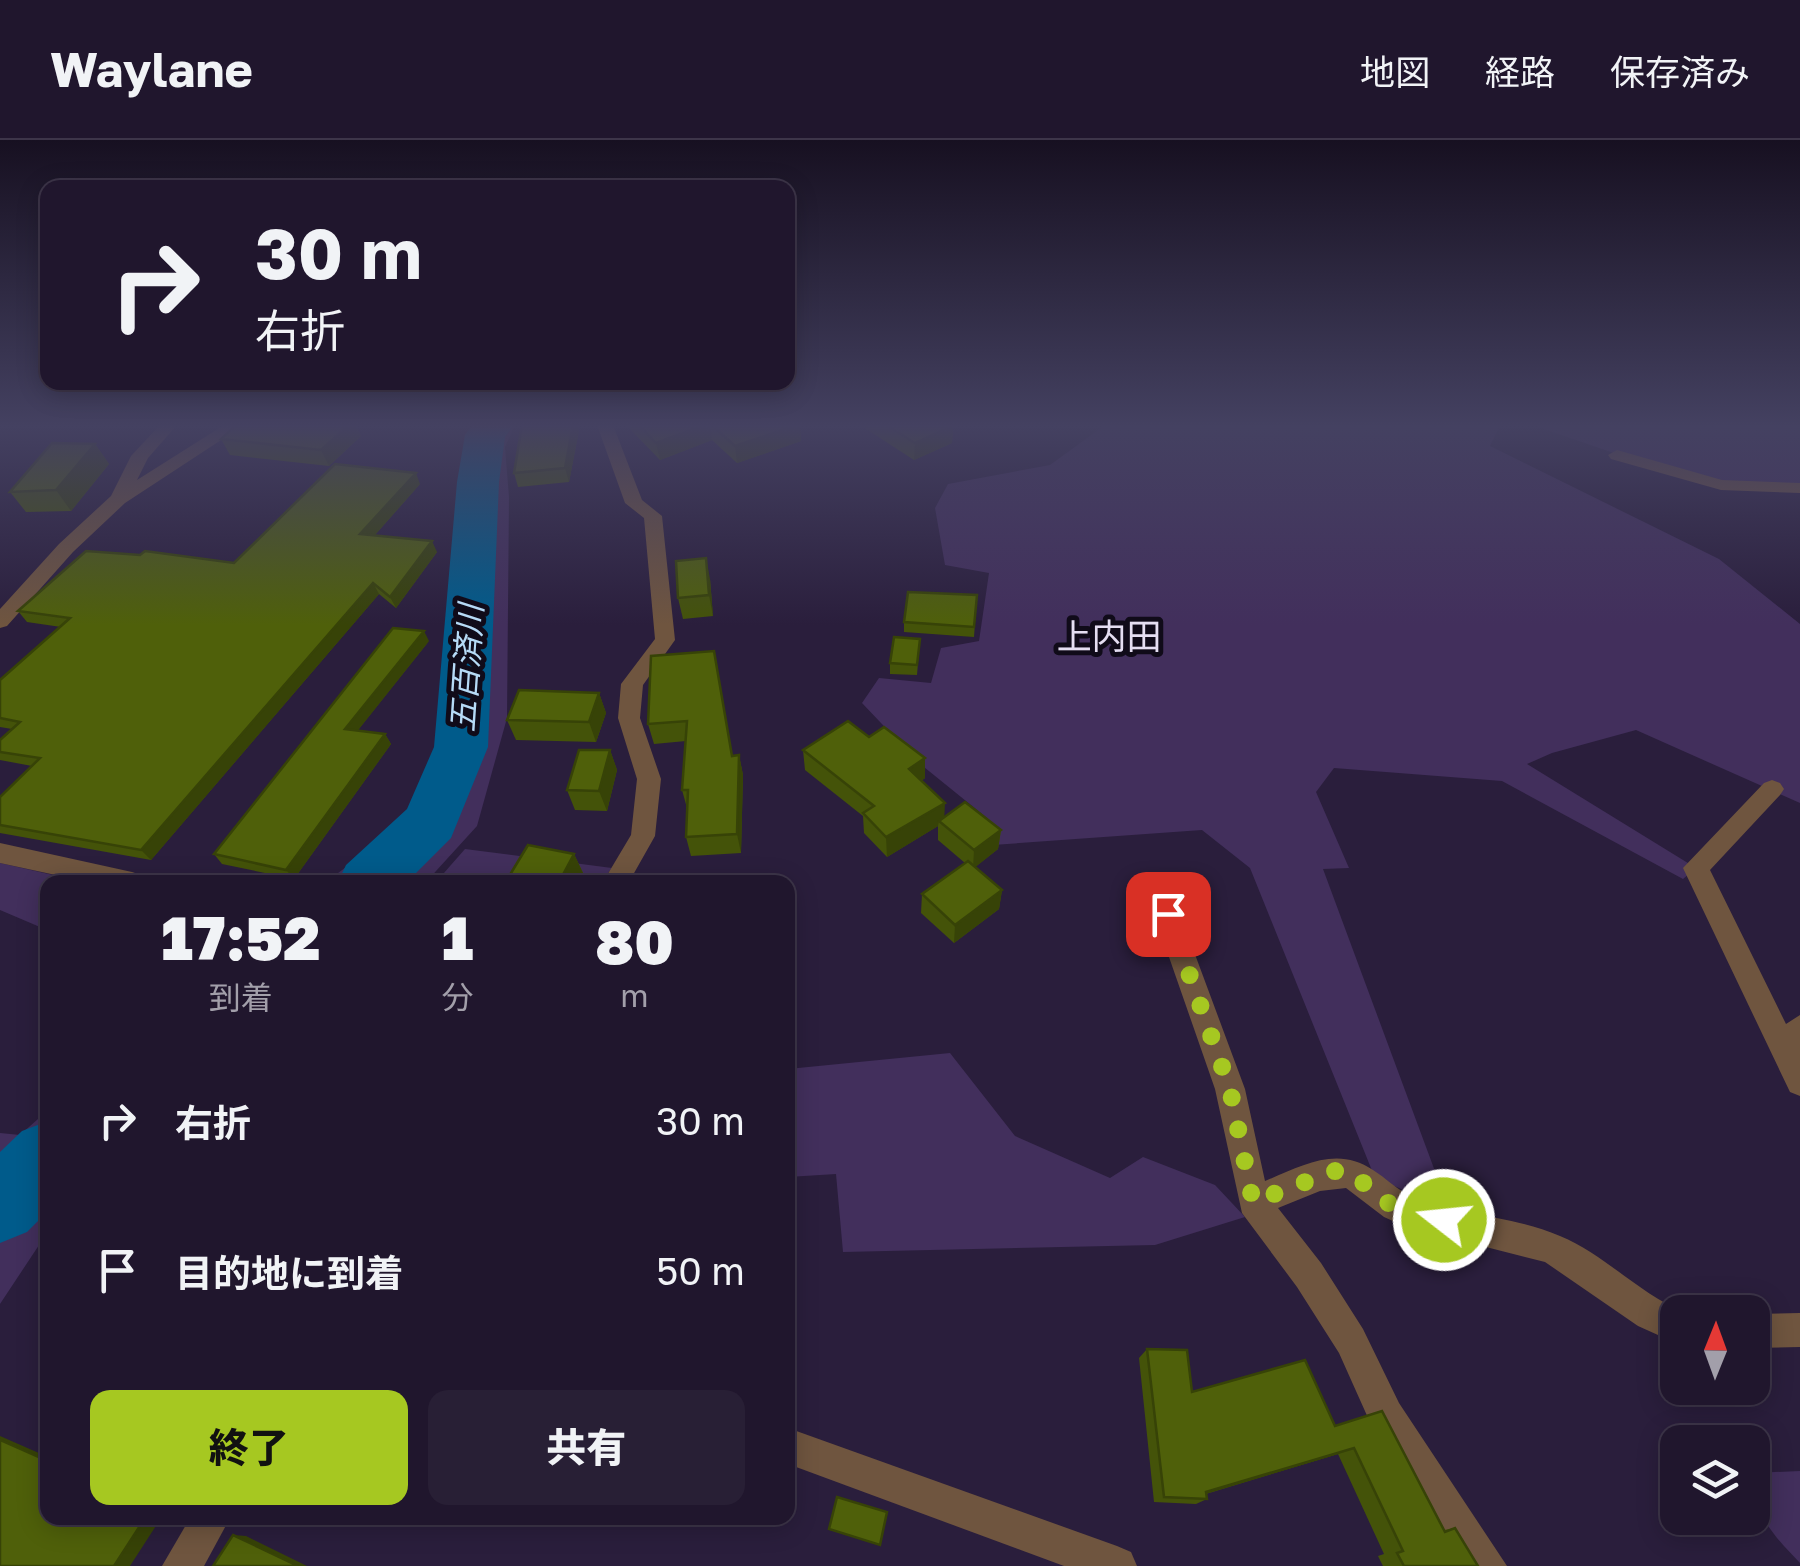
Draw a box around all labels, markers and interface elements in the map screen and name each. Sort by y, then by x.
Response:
text: Waylane [50,40,253,98]
text: 地図 [1360,51,1430,93]
text: 経路 [1485,51,1555,93]
text: 保存済み [1610,51,1750,93]
text: 30 m [255,210,422,294]
icon: right [90,220,220,350]
text: 右折 [255,303,345,357]
water label: 五百済川 [443,600,490,733]
district label: 上内田 [1056,615,1162,657]
pin [1126,872,1211,957]
icon: arrive [1141,887,1196,942]
text: 17:52 [161,901,321,973]
text: 1 [442,901,474,973]
text: 80 [595,905,674,977]
text: m [620,976,649,1014]
text: 到着 [209,978,273,1016]
text: 分 [442,978,474,1016]
icon: right [90,1093,145,1148]
text: 30 m [656,1098,745,1143]
text: 右折 [175,1100,251,1145]
position arrow [1392,1168,1496,1272]
icon: arrive [90,1243,145,1298]
text: 50 m [656,1248,745,1293]
text: 目的地に到着 [175,1250,403,1295]
north arrow [1660,1295,1770,1405]
map controls [1660,1295,1770,1535]
button: 終了 [90,1390,408,1505]
button: 共有 [428,1390,745,1505]
button: layers [1660,1425,1770,1535]

